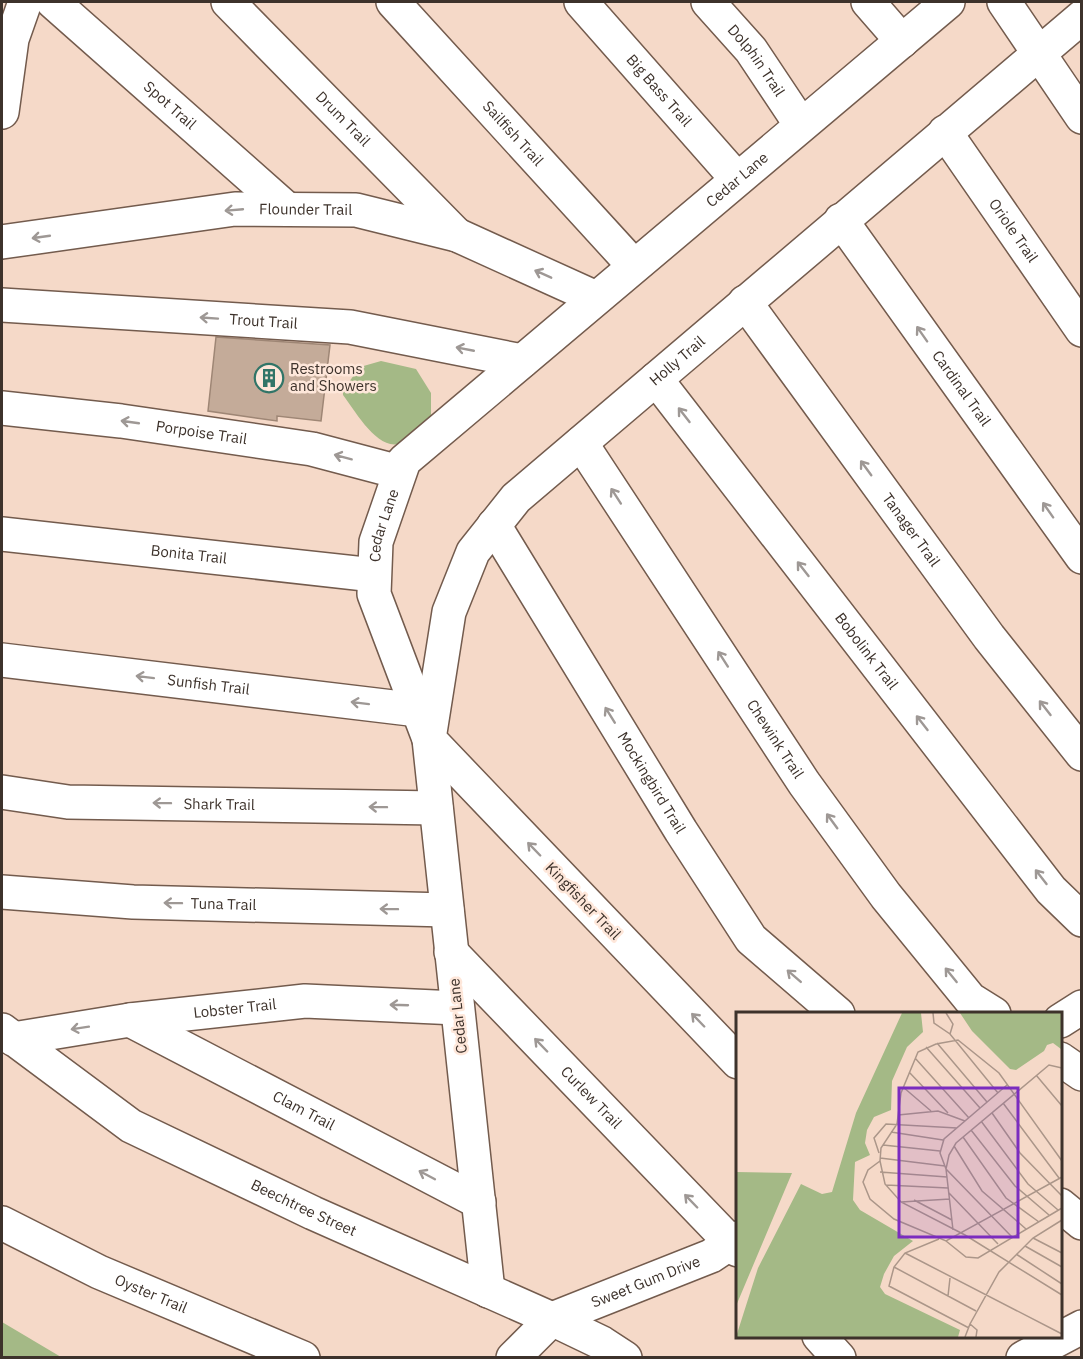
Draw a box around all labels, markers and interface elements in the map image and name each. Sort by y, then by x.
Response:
street label: Dolphin Trail [724,20,789,100]
street label: Big Bass Trail [622,50,696,130]
street label: Spot Trail [140,77,200,133]
street label: Drum Trail [312,87,375,150]
street label: Sailfish Trail [479,97,548,170]
street label: Cedar Lane [702,148,772,211]
street label: Oriole Trail [985,195,1042,266]
street label: Flounder Trail [259,199,352,219]
one-way arrow [224,205,244,216]
one-way arrow [31,231,51,242]
one-way arrow [535,268,553,279]
street label: Trout Trail [229,309,298,333]
one-way arrow [200,312,220,323]
one-way arrow [916,326,928,342]
street label: Holly Trail [645,331,709,389]
one-way arrow [455,343,475,354]
street label: Cardinal Trail [928,347,995,430]
place label: Restrooms and Showers [290,359,377,395]
building icon: Restrooms and Showers [253,362,285,394]
one-way arrow [677,407,690,423]
street label: Porpoise Trail [155,416,248,448]
one-way arrow [121,417,140,428]
one-way arrow [334,451,353,462]
one-way arrow [860,460,872,476]
street label: Cedar Lane [365,486,403,562]
one-way arrow [610,489,622,505]
street label: Tanager Trail [878,489,945,570]
one-way arrow [1041,502,1054,518]
street label: Bonita Trail [150,540,228,568]
one-way arrow [796,561,809,577]
street label: Bobolink Trail [831,609,903,693]
one-way arrow [717,652,729,668]
street label: Sunfish Trail [166,670,251,699]
one-way arrow [136,671,156,682]
street label: Chewink Trail [743,696,808,782]
one-way arrow [350,697,370,708]
one-way arrow [1039,700,1052,716]
one-way arrow [604,707,616,724]
one-way arrow [916,715,929,731]
street label: Mockingbird Trail [614,728,690,837]
street label: Shark Trail [183,794,255,814]
one-way arrow [152,798,172,809]
one-way arrow [368,801,388,813]
one-way arrow [826,814,838,830]
one-way arrow [526,841,541,856]
street label: Kingfisher Trail [542,858,625,943]
one-way arrow [1035,870,1048,886]
street label: Tuna Trail [191,893,257,914]
one-way arrow [163,898,183,909]
one-way arrow [379,903,399,915]
one-way arrow [945,968,958,984]
one-way arrow [787,969,802,983]
street label: Cedar Lane [444,977,471,1055]
street label: Lobster Trail [192,994,277,1022]
one-way arrow [389,1000,409,1011]
one-way arrow [690,1012,705,1027]
inset map [736,1012,1062,1338]
one-way arrow [70,1023,90,1034]
one-way arrow [534,1038,548,1053]
street label: Curlew Trail [557,1062,626,1133]
street label: Clam Trail [270,1086,338,1134]
one-way arrow [418,1169,436,1180]
street label: Beechtree Street [248,1175,360,1240]
one-way arrow [683,1193,698,1208]
street label: Sweet Gum Drive [588,1251,703,1312]
street label: Oyster Trail [112,1270,190,1317]

